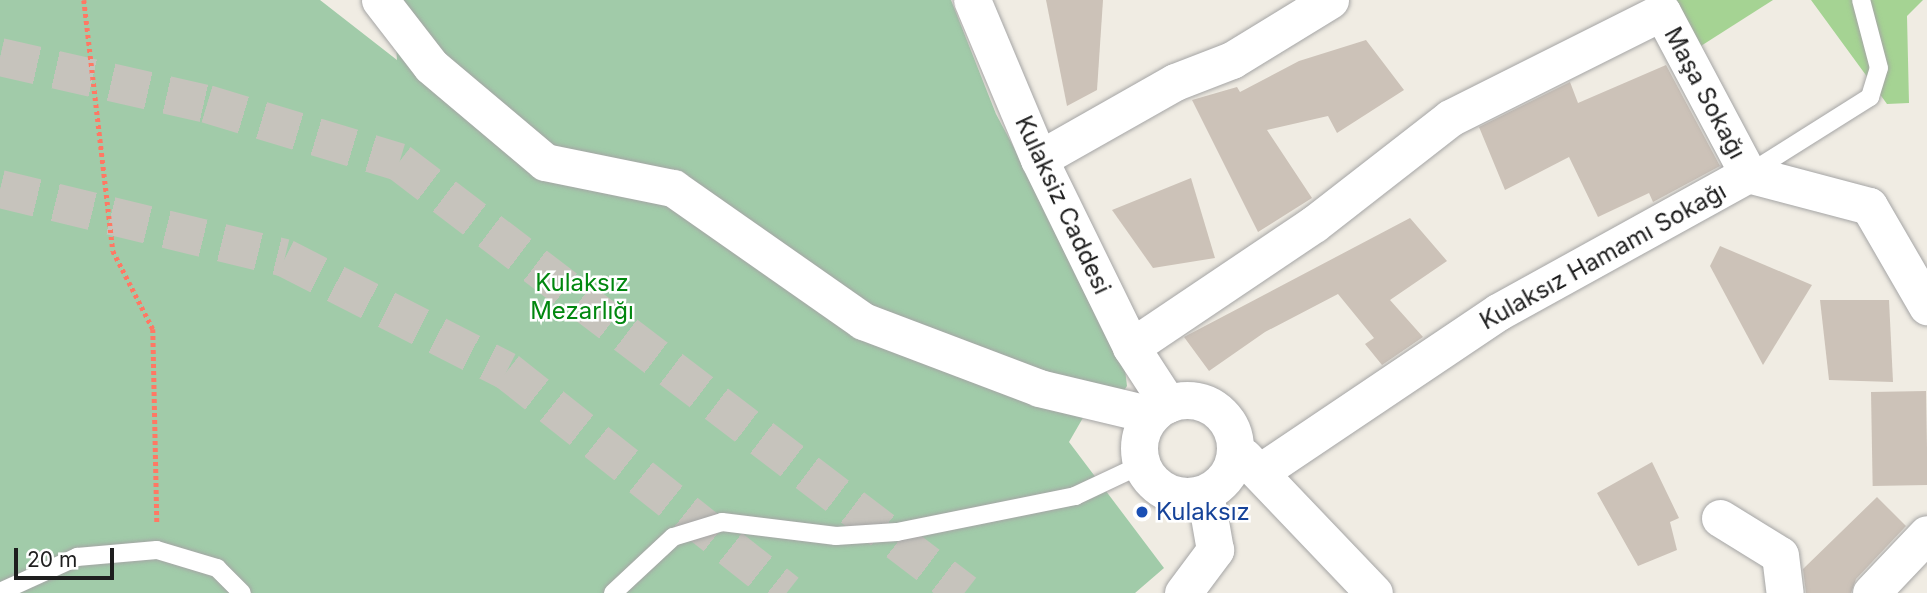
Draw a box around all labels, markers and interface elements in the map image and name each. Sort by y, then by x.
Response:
street label: Maşa Sokağı [1658,22,1752,164]
street label: Kulaksiz Caddesi [1009,111,1117,299]
street label: Kulaksız Hamamı Sokağı [1475,176,1731,336]
park label: Kulaksız Mezarlığı [530,269,634,325]
place label: Kulaksız [1156,498,1250,526]
marker: Kulaksız [1134,504,1150,520]
scale bar [18,534,117,578]
text: 20 m [27,547,77,572]

